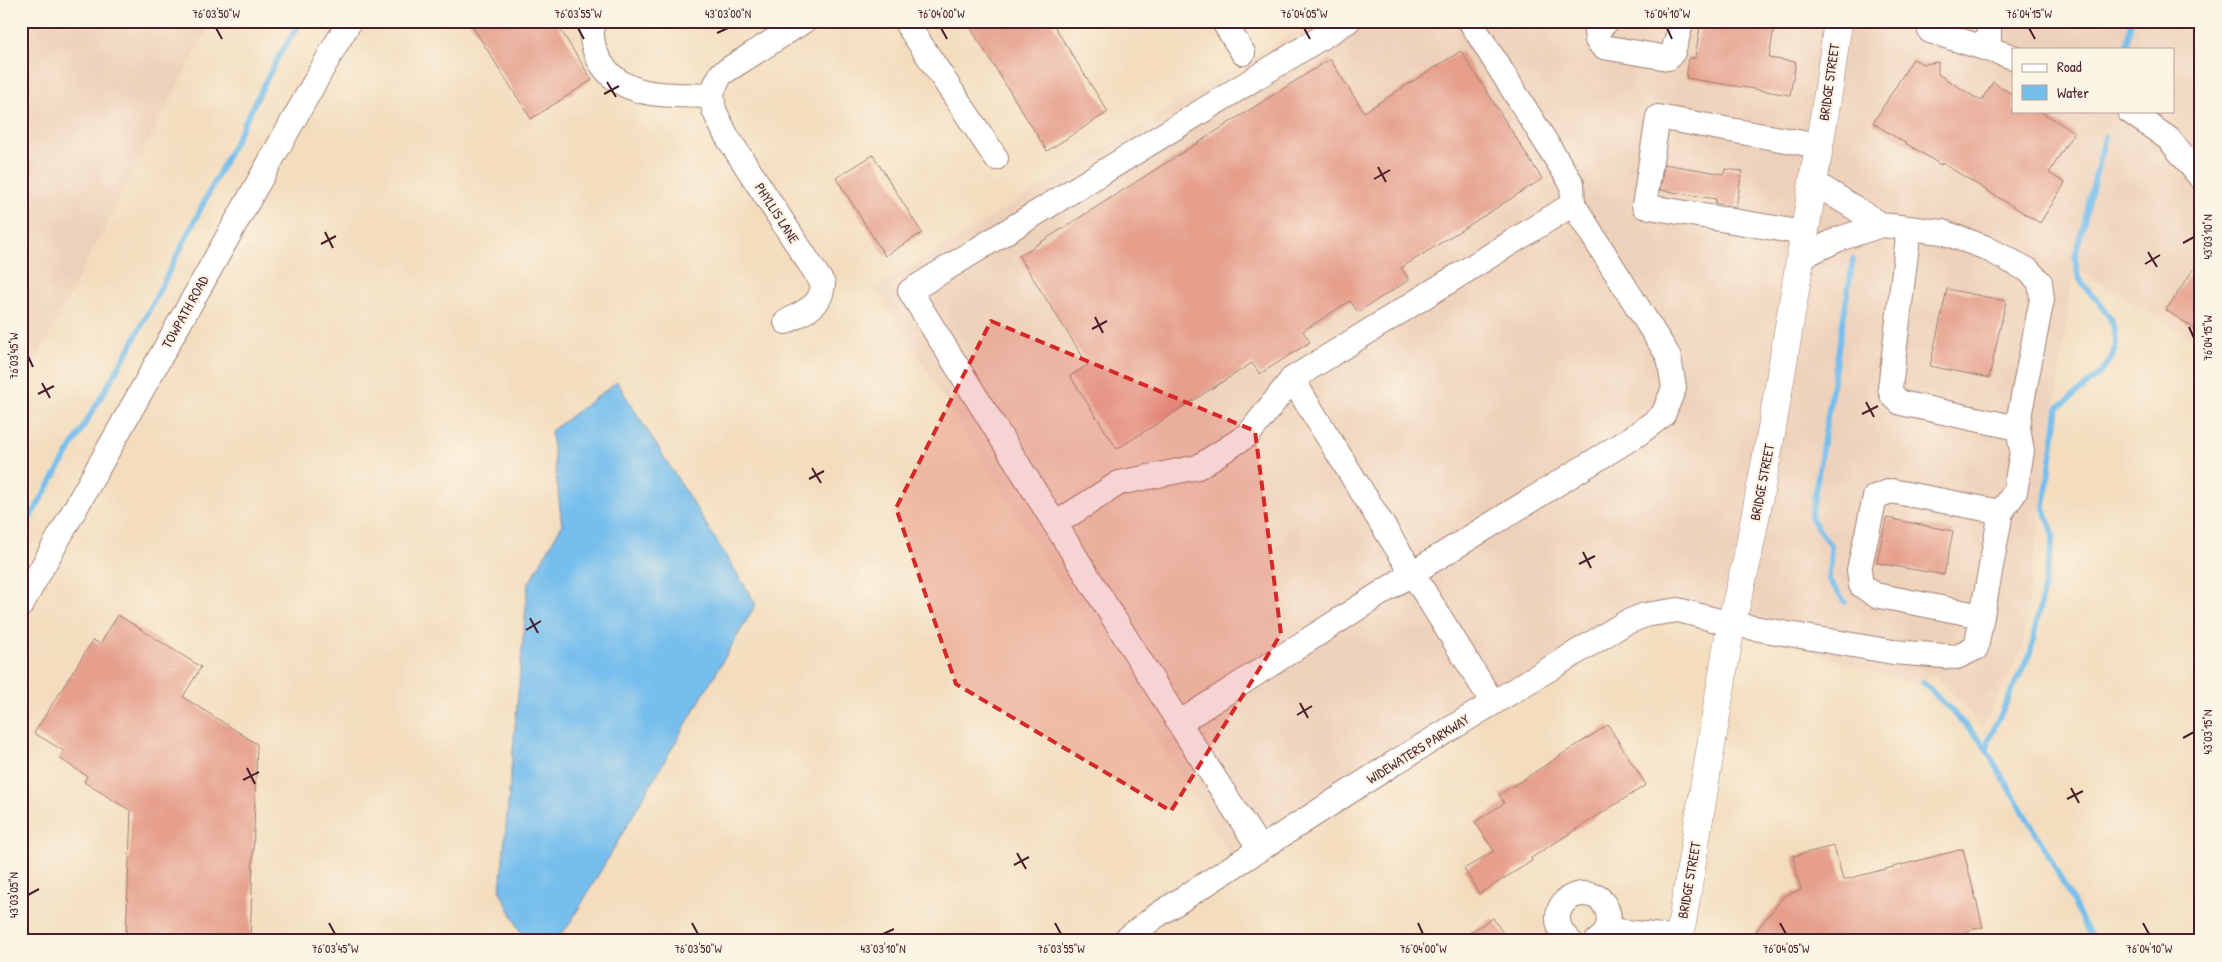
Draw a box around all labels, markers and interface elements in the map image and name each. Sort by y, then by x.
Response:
text: 76°03'50"W [192,5,240,22]
text: 76°03'55"W [554,5,602,22]
text: 43°03'00"N [705,5,751,22]
text: 76°04'00"W [917,5,965,22]
text: 76°04'05"W [1281,5,1328,22]
text: 76°04'10"W [1644,5,1691,22]
text: 76°04'15"W [2006,5,2053,22]
street label: BRIDGE STREET [1814,42,1843,122]
legend [2012,48,2174,112]
text: Road [2057,56,2082,77]
text: Water [2057,82,2089,103]
street label: PHYLLIS LANE [751,179,804,247]
text: 43°03'10"N [2199,214,2216,260]
street label: TOWPATH ROAD [157,272,213,352]
text: 76°04'15"W [2199,314,2216,361]
text: 76°03'45"W [5,332,22,379]
street label: BRIDGE STREET [1745,441,1778,522]
street label: WIDEWATERS PARKWAY [1363,709,1473,788]
text: 43°03'15"N [2199,710,2216,754]
street label: BRIDGE STREET [1672,840,1705,920]
text: 43°03'05"N [5,872,22,918]
text: 76°03'45"W [312,940,359,957]
text: 76°03'50"W [674,940,722,957]
text: 43°03'10"N [860,940,906,957]
text: 76°03'55"W [1037,940,1085,957]
text: 76°04'00"W [1399,940,1447,957]
text: 76°04'05"W [1763,940,1810,957]
text: 76°04'10"W [2126,940,2173,957]

